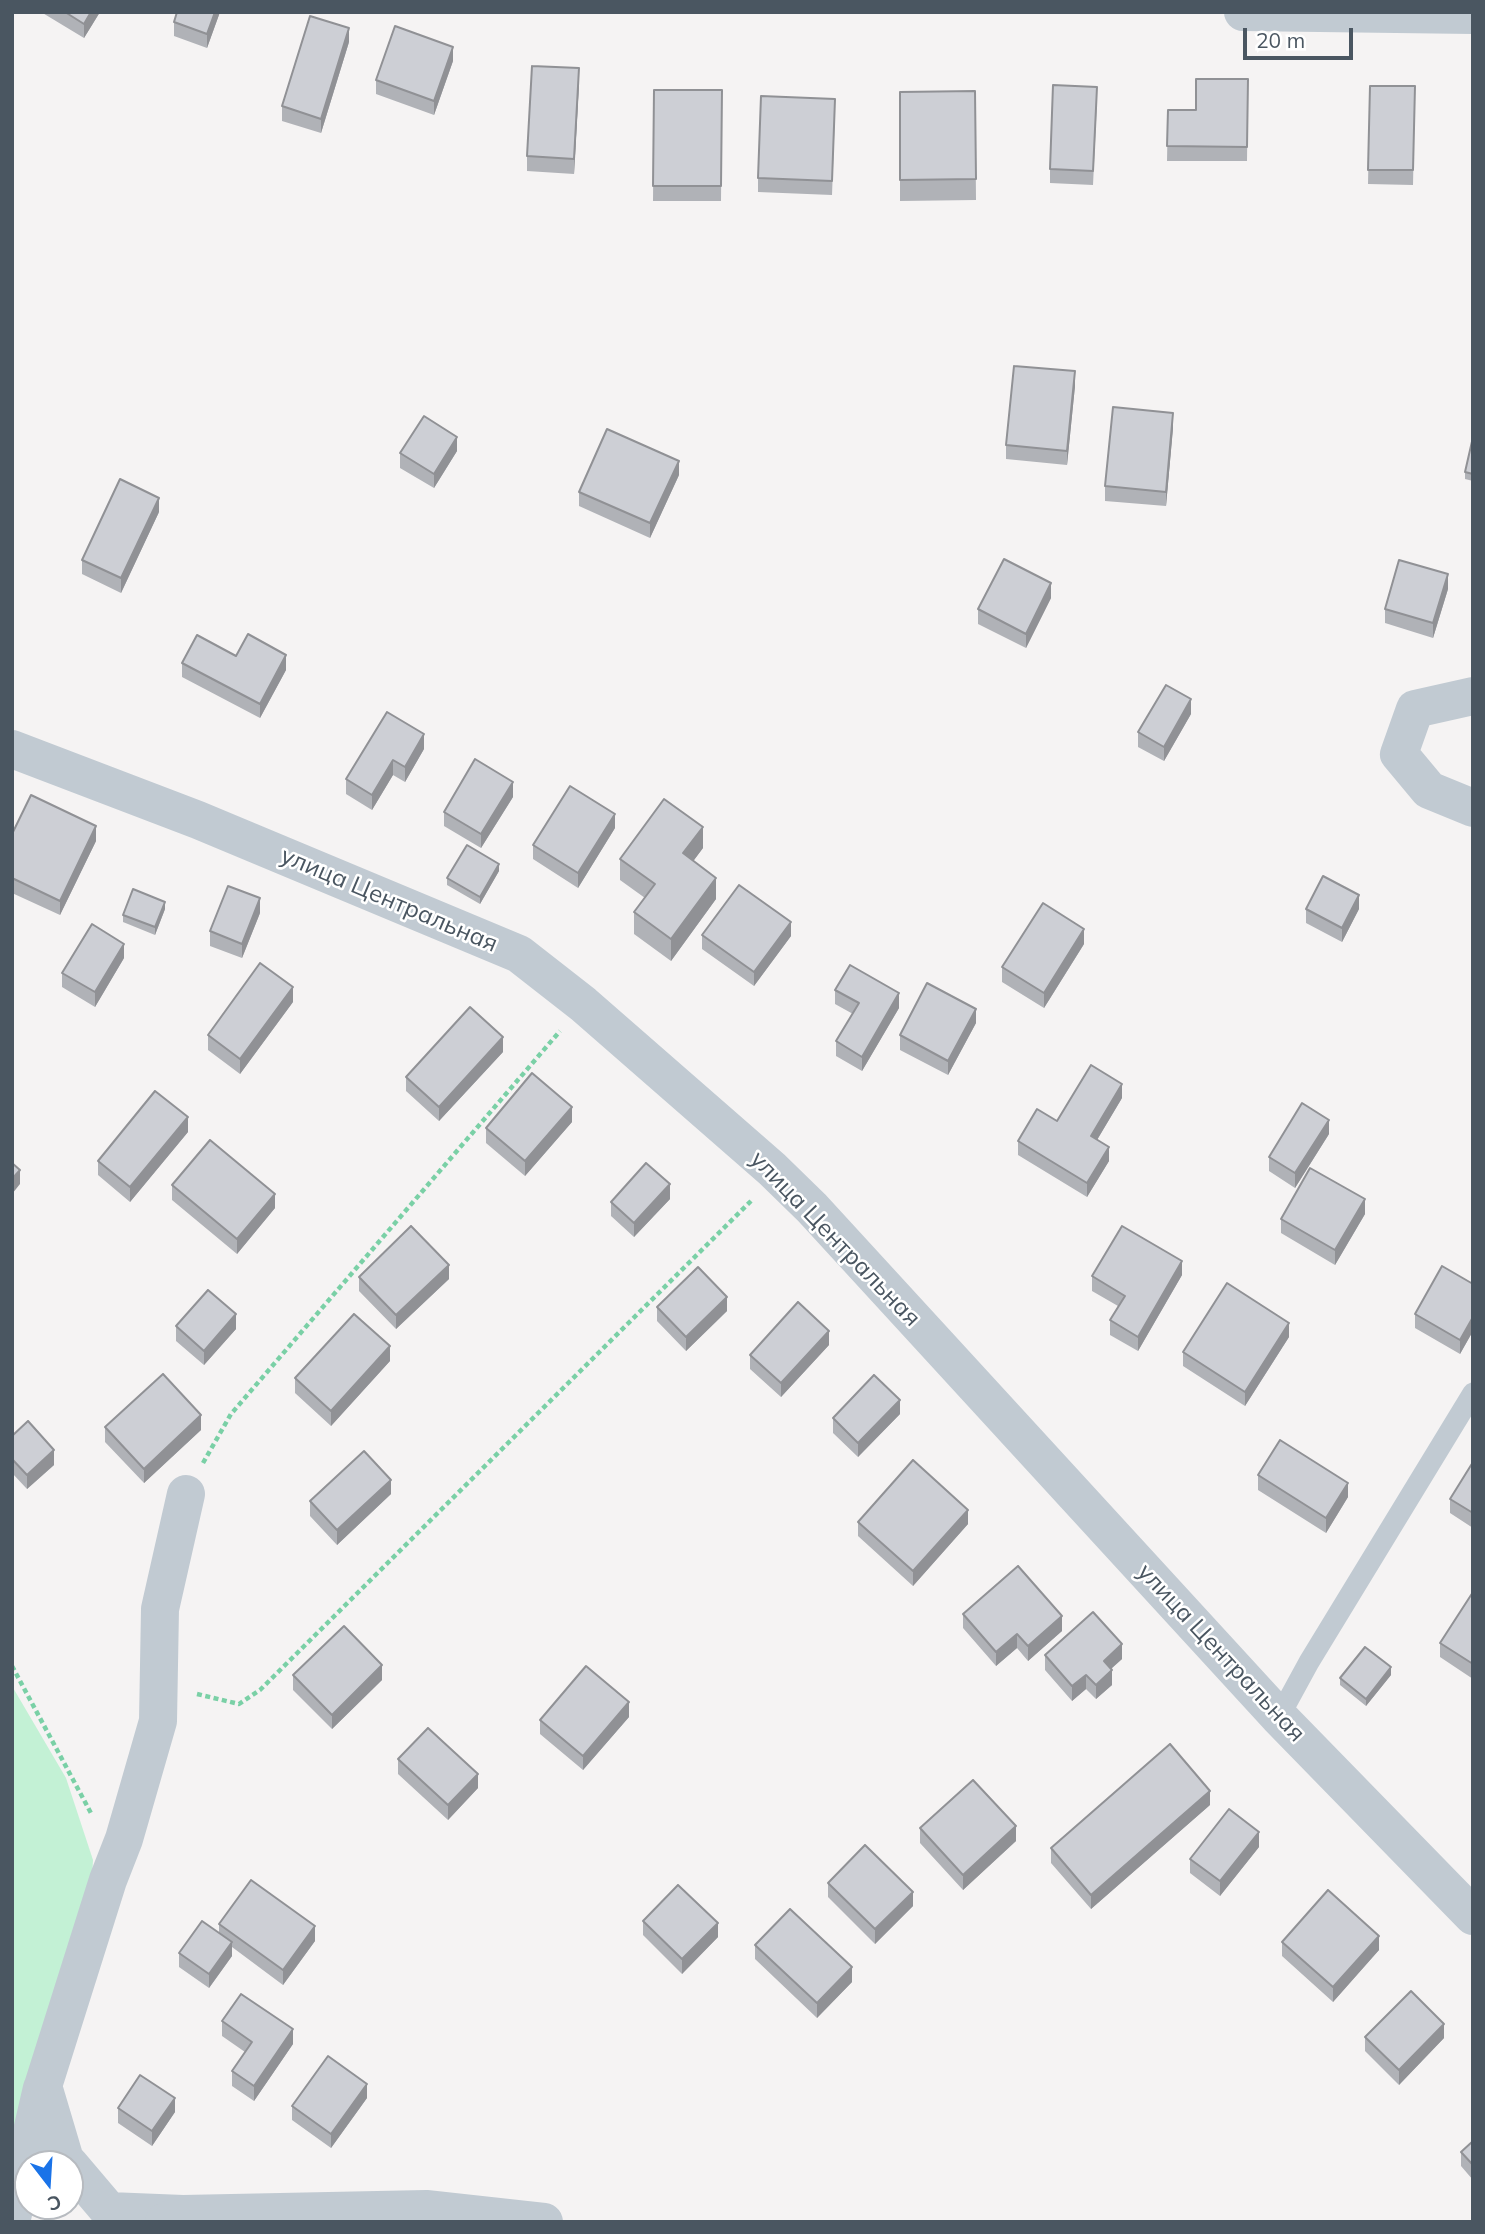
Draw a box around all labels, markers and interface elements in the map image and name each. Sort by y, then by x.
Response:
scale bar [1247,14,1357,58]
text: 20 m [1256,27,1305,53]
street label: улица Центральная [276,841,502,959]
street label: улица Центральная [744,1145,926,1333]
street label: улица Центральная [1131,1558,1311,1748]
north arrow [14,2150,84,2220]
text: С [45,2190,64,2217]

